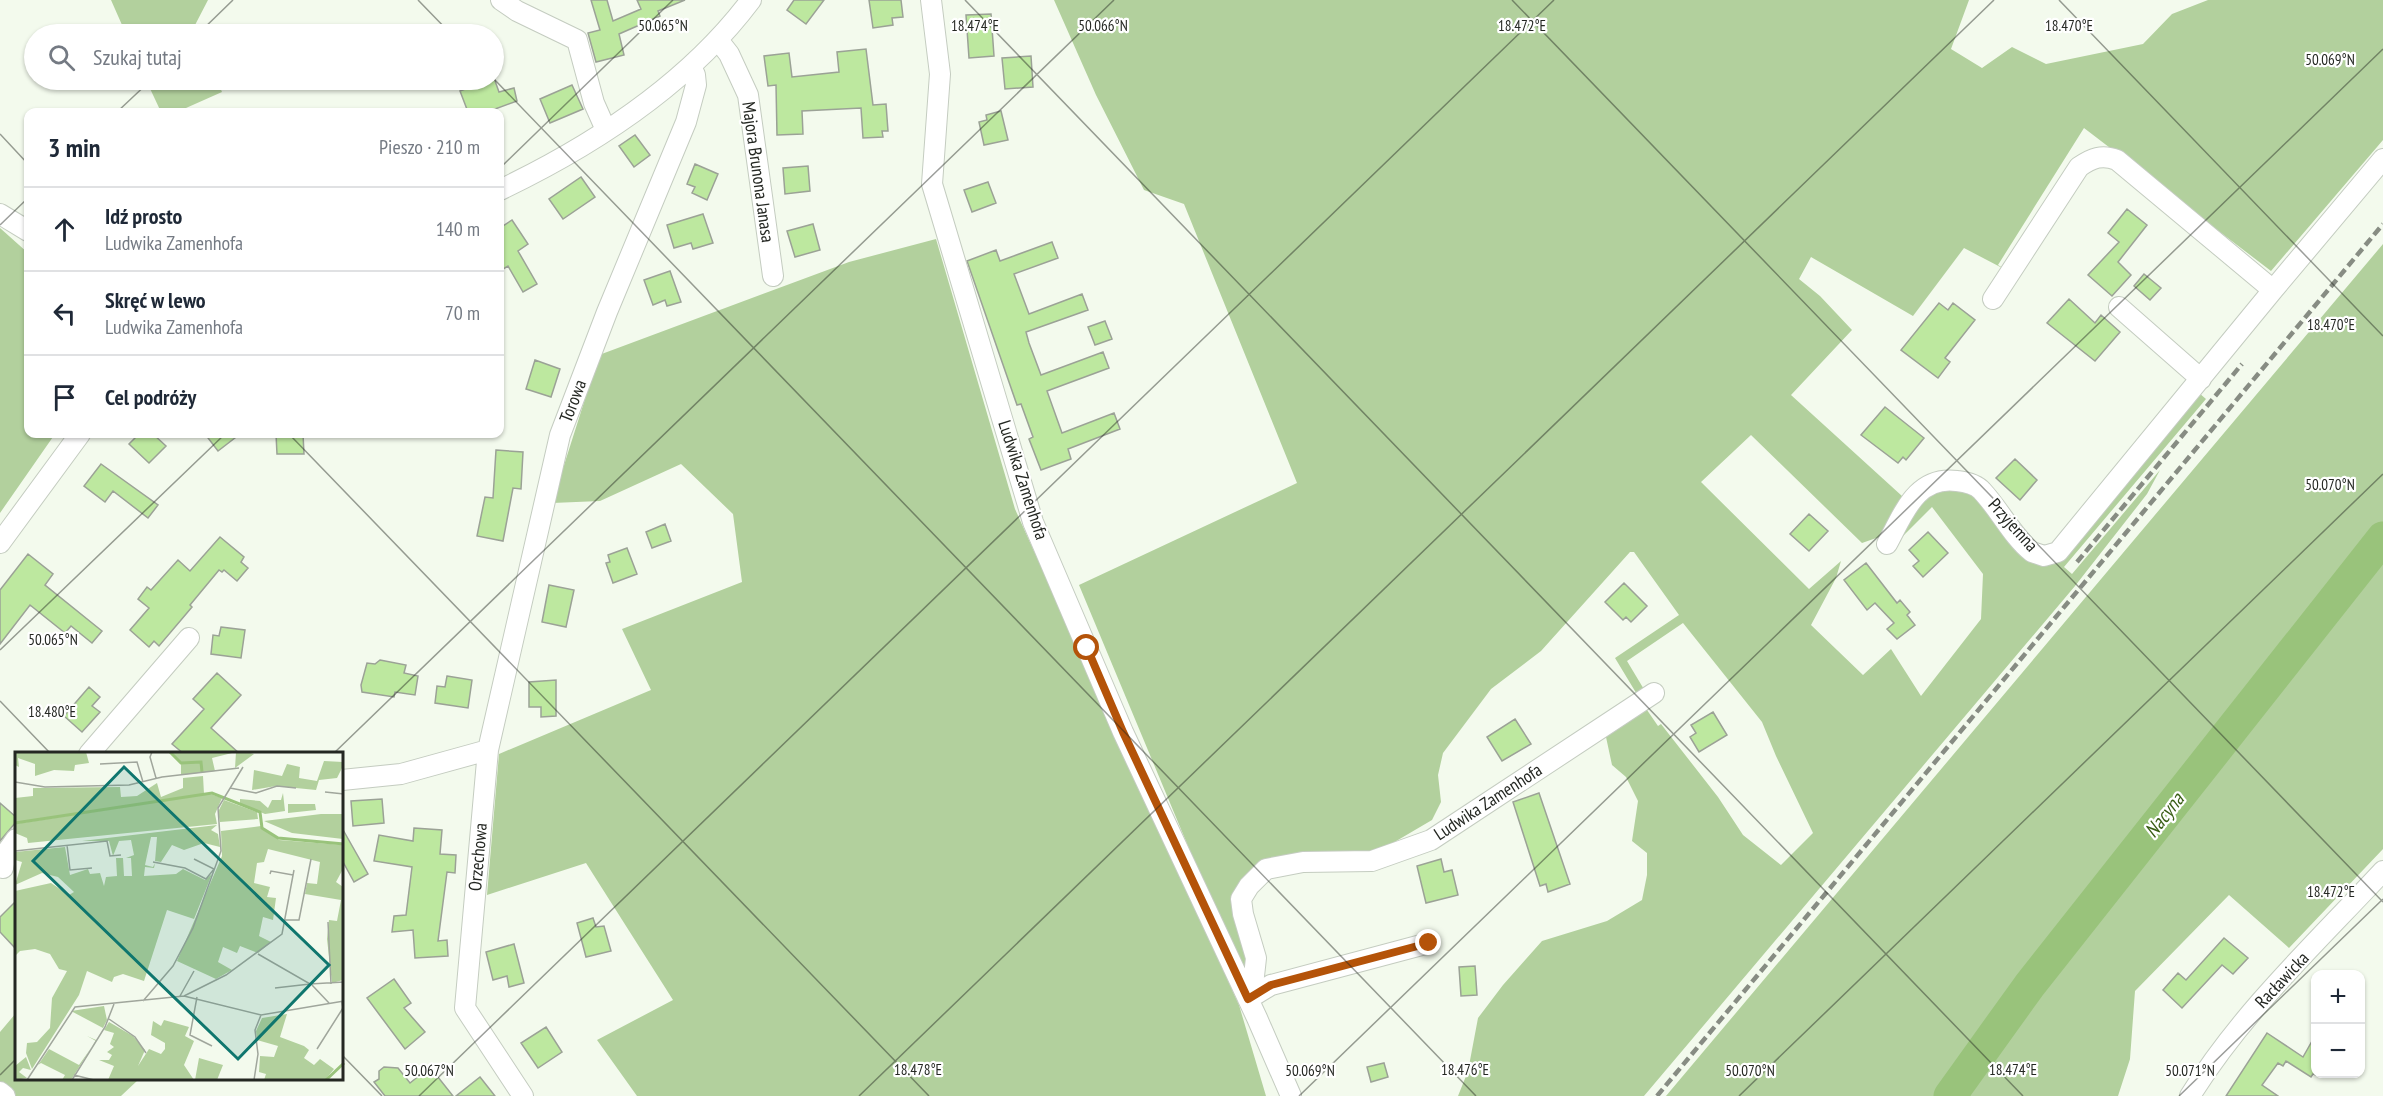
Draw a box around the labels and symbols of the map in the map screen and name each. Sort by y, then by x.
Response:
text: 50.065°N [638,16,688,35]
text: 18.474°E [951,16,999,35]
text: 50.066°N [1078,16,1128,35]
text: 18.472°E [1498,16,1546,35]
text: 18.470°E [2045,16,2093,35]
text: 50.069°N [2305,50,2355,69]
street label: Majora Brunona Janasa [737,100,780,244]
text: 18.470°E [2307,315,2355,334]
street label: Torowa [554,376,591,426]
street label: Ludwika Zamenhofa [993,417,1054,542]
text: 50.070°N [2305,475,2355,494]
street label: Przyjemna [1983,493,2043,556]
text: 50.065°N [28,630,78,649]
route start [1073,634,1099,660]
text: 18.480°E [28,702,76,721]
inset map [15,752,344,1081]
street label: Ludwika Zamenhofa [1429,758,1546,845]
water label: Nacyna [2138,787,2190,843]
street label: Orzechowa [463,822,492,892]
text: 18.472°E [2307,882,2355,901]
route end [1415,929,1441,955]
street label: Racławicka [2250,947,2313,1013]
text: 18.478°E [894,1060,942,1079]
text: 18.476°E [1441,1060,1489,1079]
text: 18.474°E [1989,1060,2037,1079]
text: 50.067°N [404,1061,454,1080]
text: 50.069°N [1285,1061,1335,1080]
text: 50.070°N [1725,1061,1775,1080]
text: 50.071°N [2165,1061,2215,1080]

